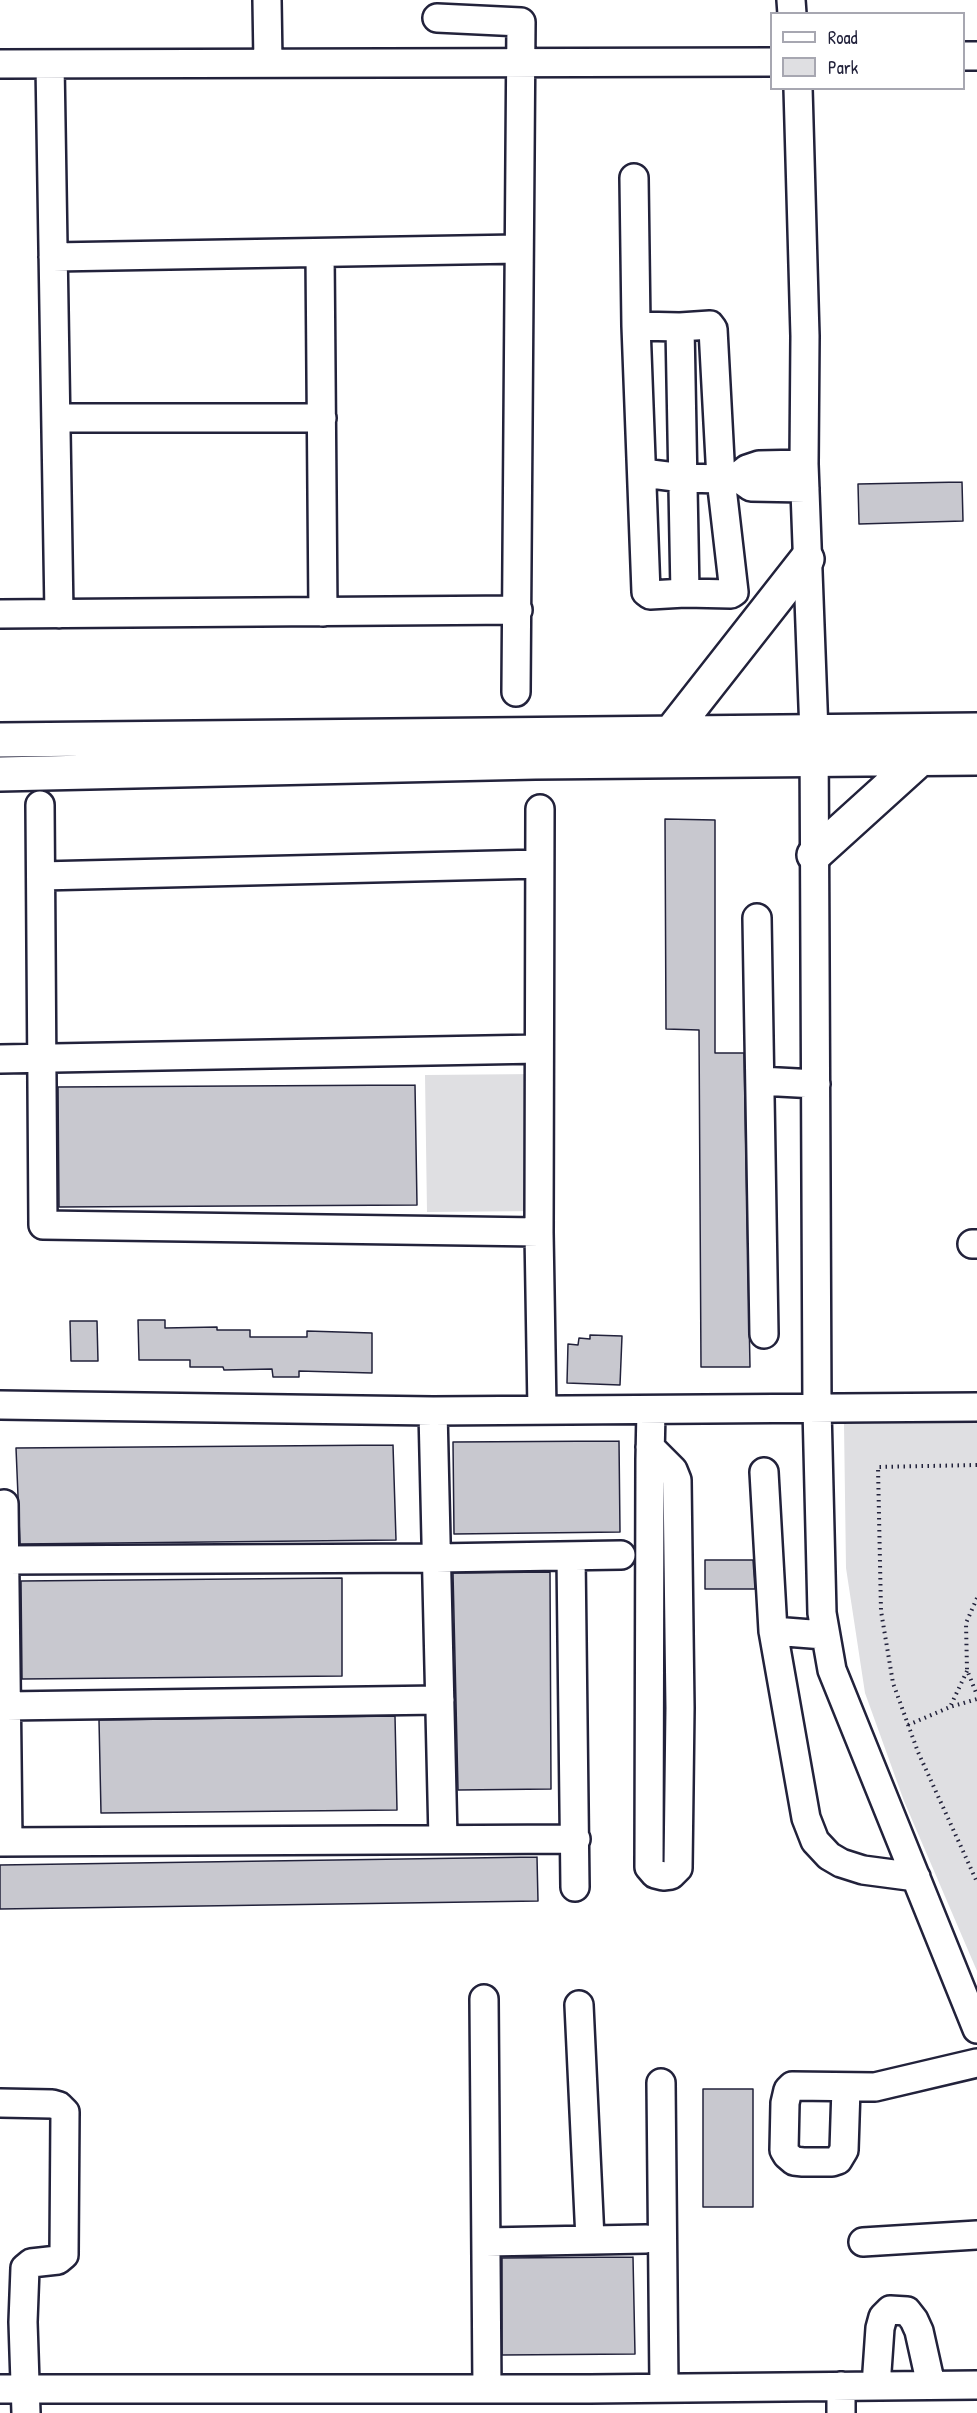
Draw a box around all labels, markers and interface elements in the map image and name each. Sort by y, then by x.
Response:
legend [770,12,965,90]
text: Road [828,25,858,50]
text: Park [828,55,858,80]

